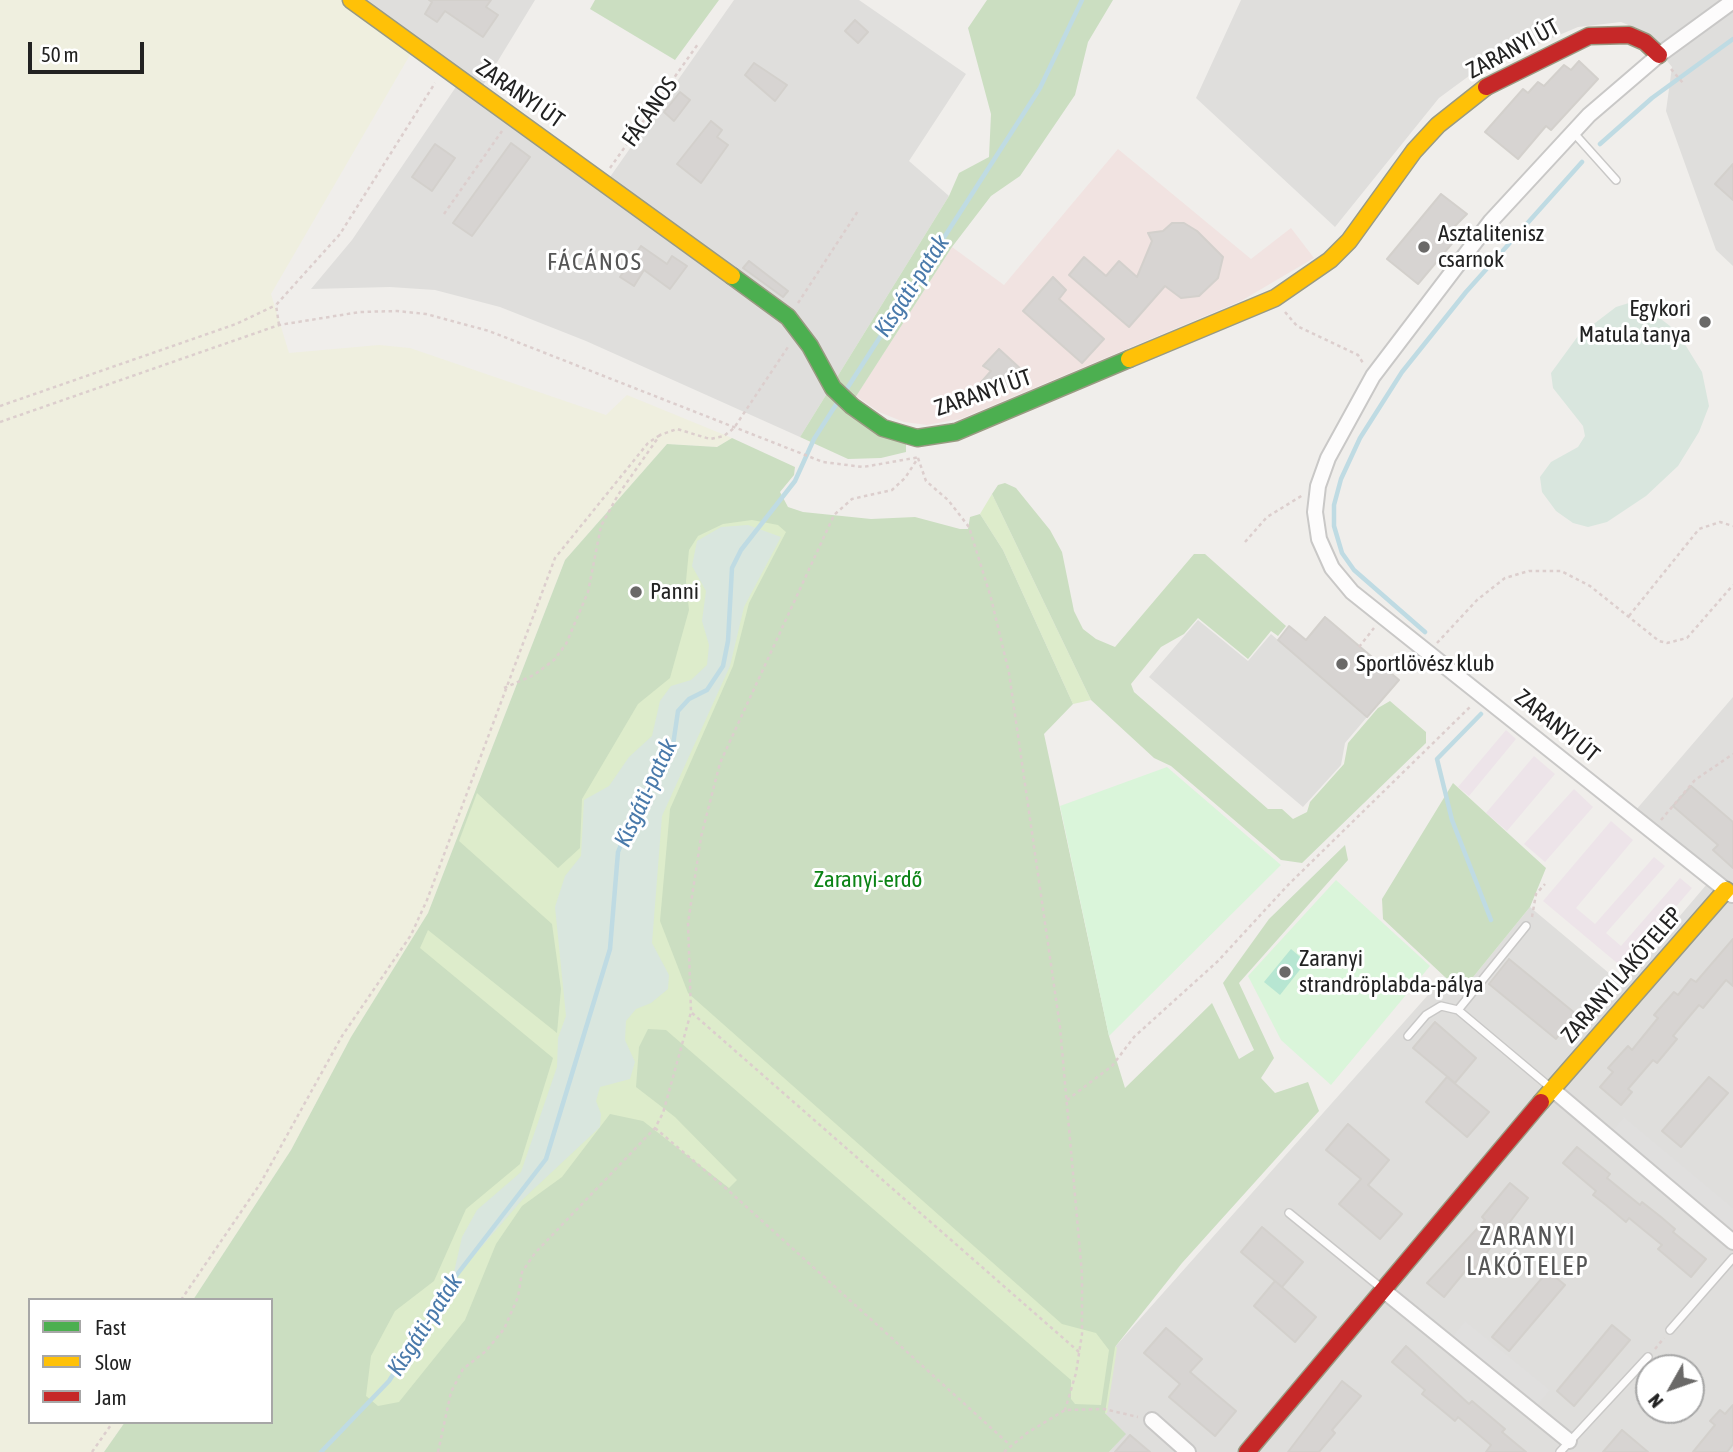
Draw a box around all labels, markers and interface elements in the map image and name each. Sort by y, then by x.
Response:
street label: ZARANYI ÚT [1462,13,1564,85]
scale bar [32,28,147,72]
text: 50 m [41,42,79,66]
street label: ZARANYI ÚT [471,54,569,134]
street label: FÁCÁNOS [616,72,684,152]
place label: Asztalitenisz csarnok [1438,220,1544,274]
water label: Kisgáti-patak [868,230,956,342]
marker: Asztalitenisz csarnok [1416,239,1432,255]
district label: FÁCÁNOS [548,248,642,276]
place label: Egykori Matula tanya [1579,295,1691,349]
marker: Egykori Matula tanya [1697,314,1713,330]
street label: ZARANYI ÚT [931,364,1035,422]
place label: Panni [650,578,699,606]
marker: Panni [628,584,644,600]
place label: Sportlövész klub [1356,650,1494,678]
marker: Sportlövész klub [1334,656,1350,672]
street label: ZARANYI ÚT [1509,684,1605,768]
water label: Kisgáti-patak [608,734,684,852]
park label: Zaranyi-erdő [814,866,922,894]
street label: ZARANYI LAKÓTELEP [1556,901,1688,1049]
place label: Zaranyi strandröplabda-pálya [1299,945,1484,999]
marker: Zaranyi strandröplabda-pálya [1277,964,1293,980]
district label: ZARANYI LAKÓTELEP [1467,1221,1589,1282]
water label: Kisgáti-patak [381,1269,469,1381]
legend [28,1298,273,1424]
text: Fast [95,1315,126,1339]
text: Slow [95,1350,131,1374]
north arrow [1635,1354,1705,1424]
text: Jam [95,1385,127,1409]
text: N [1643,1390,1667,1413]

